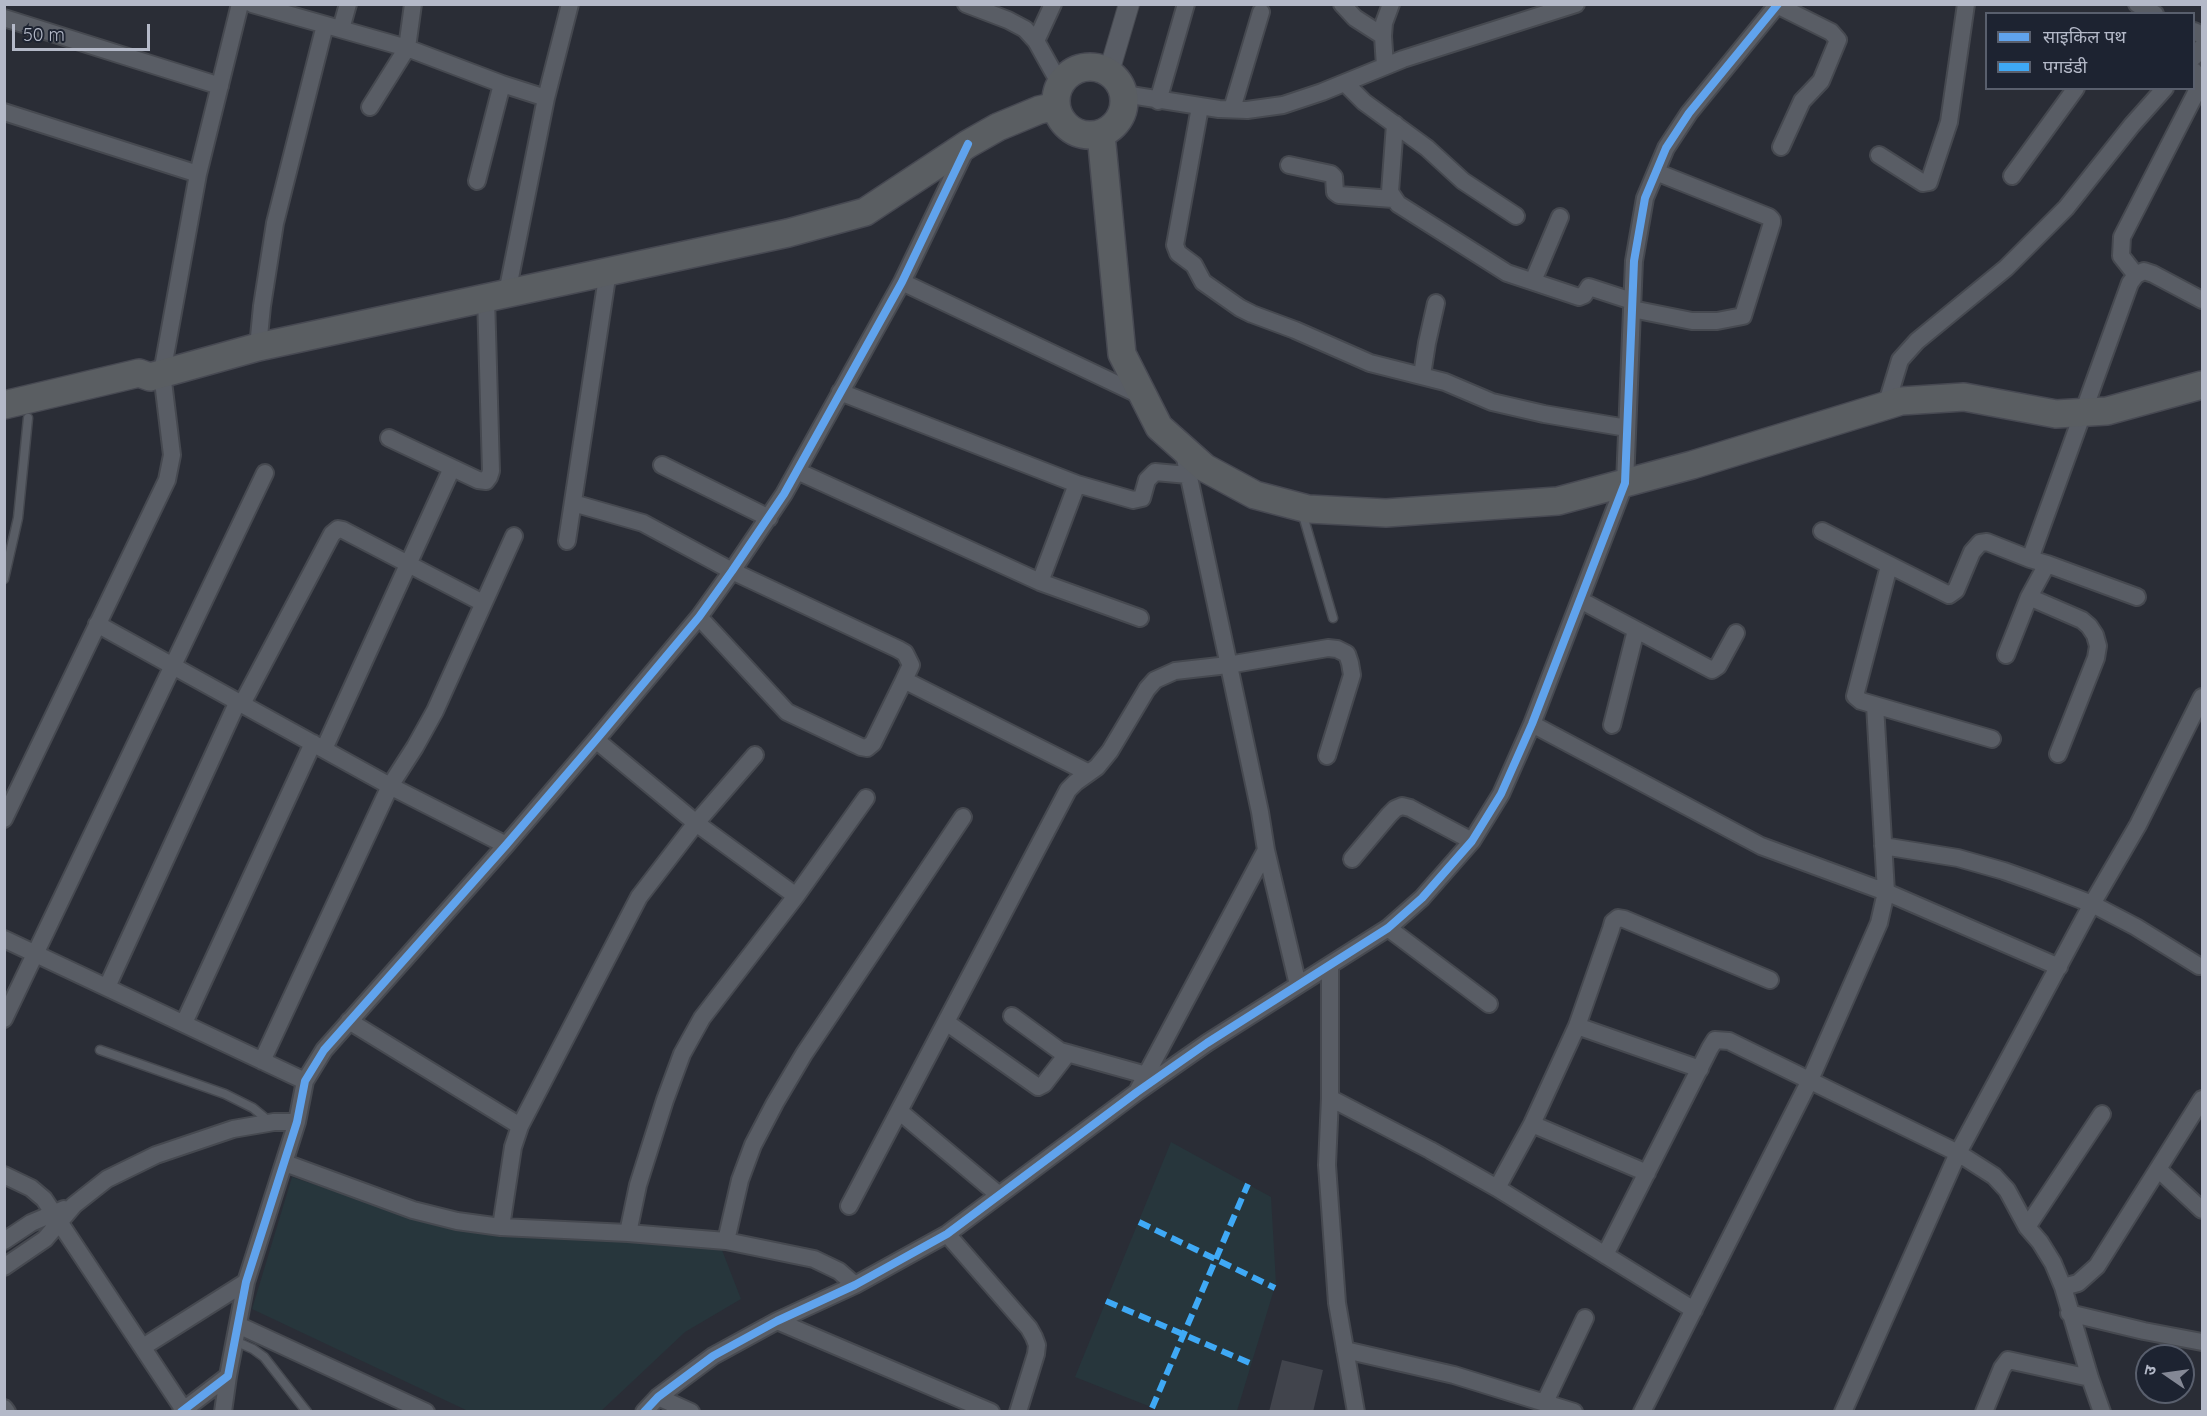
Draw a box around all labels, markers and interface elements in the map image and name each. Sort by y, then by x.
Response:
scale bar [15,12,153,50]
legend [1985,12,2195,90]
text: 50 m [23,23,65,46]
text: साइकिल पथ [2043,25,2126,48]
text: पगडंडी [2043,55,2087,78]
north arrow [2135,1344,2195,1404]
text: उ [2139,1364,2160,1377]

